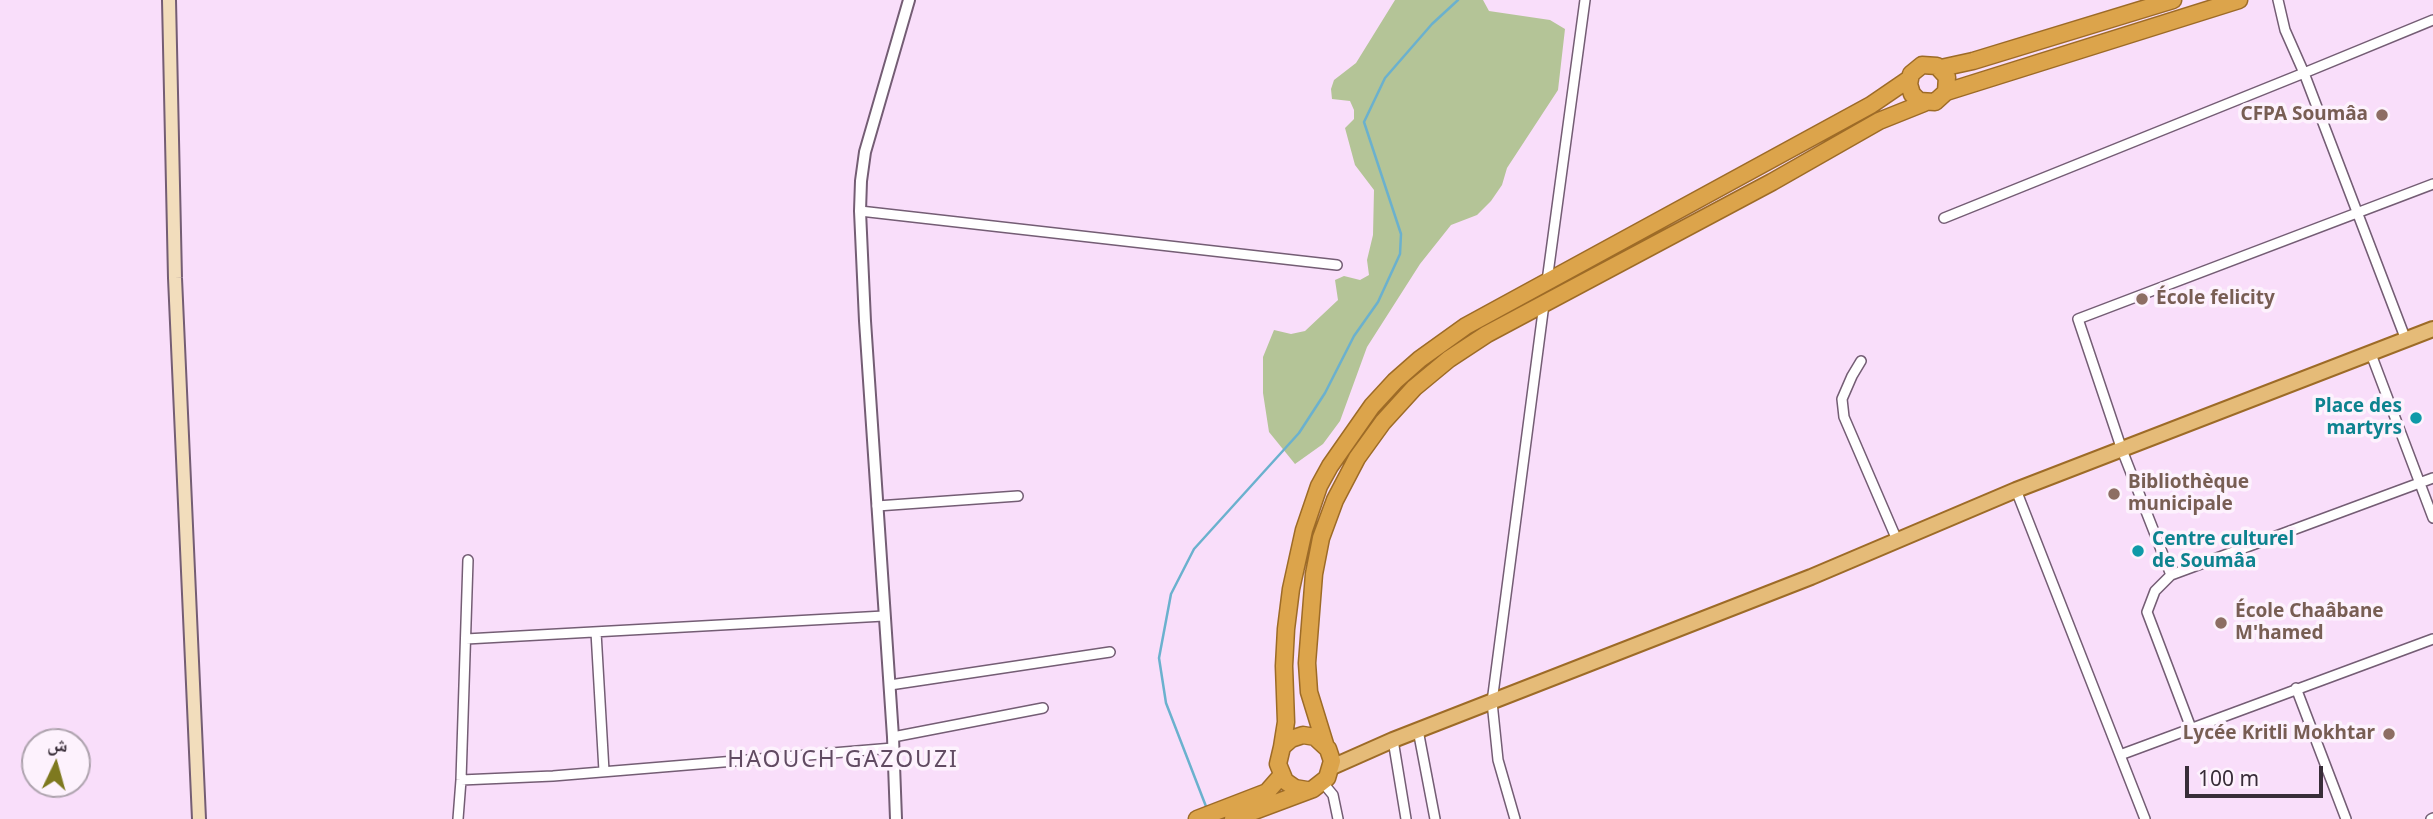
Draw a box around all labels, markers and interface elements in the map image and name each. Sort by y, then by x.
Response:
place label: CFPA Soumâa [2240,104,2368,126]
marker: CFPA Soumâa [2374,107,2390,123]
place label: École felicity [2156,288,2275,310]
marker: École felicity [2134,291,2150,307]
place label: Place des martyrs [2314,396,2402,440]
marker: Place des martyrs [2408,410,2424,426]
place label: Bibliothèque municipale [2128,472,2249,516]
marker: Bibliothèque municipale [2106,486,2122,502]
place label: Centre culturel de Soumâa [2152,529,2294,573]
marker: Centre culturel de Soumâa [2130,543,2146,559]
place label: École Chaâbane M'hamed [2235,601,2384,645]
marker: École Chaâbane M'hamed [2213,615,2229,631]
place label: Lycée Kritli Mokhtar [2183,723,2375,745]
marker: Lycée Kritli Mokhtar [2381,726,2397,742]
north arrow [21,728,91,798]
text: ش [46,730,69,758]
district label: HAOUCH GAZOUZI [729,746,957,774]
scale bar [2188,752,2326,796]
text: 100 m [2198,764,2259,792]

